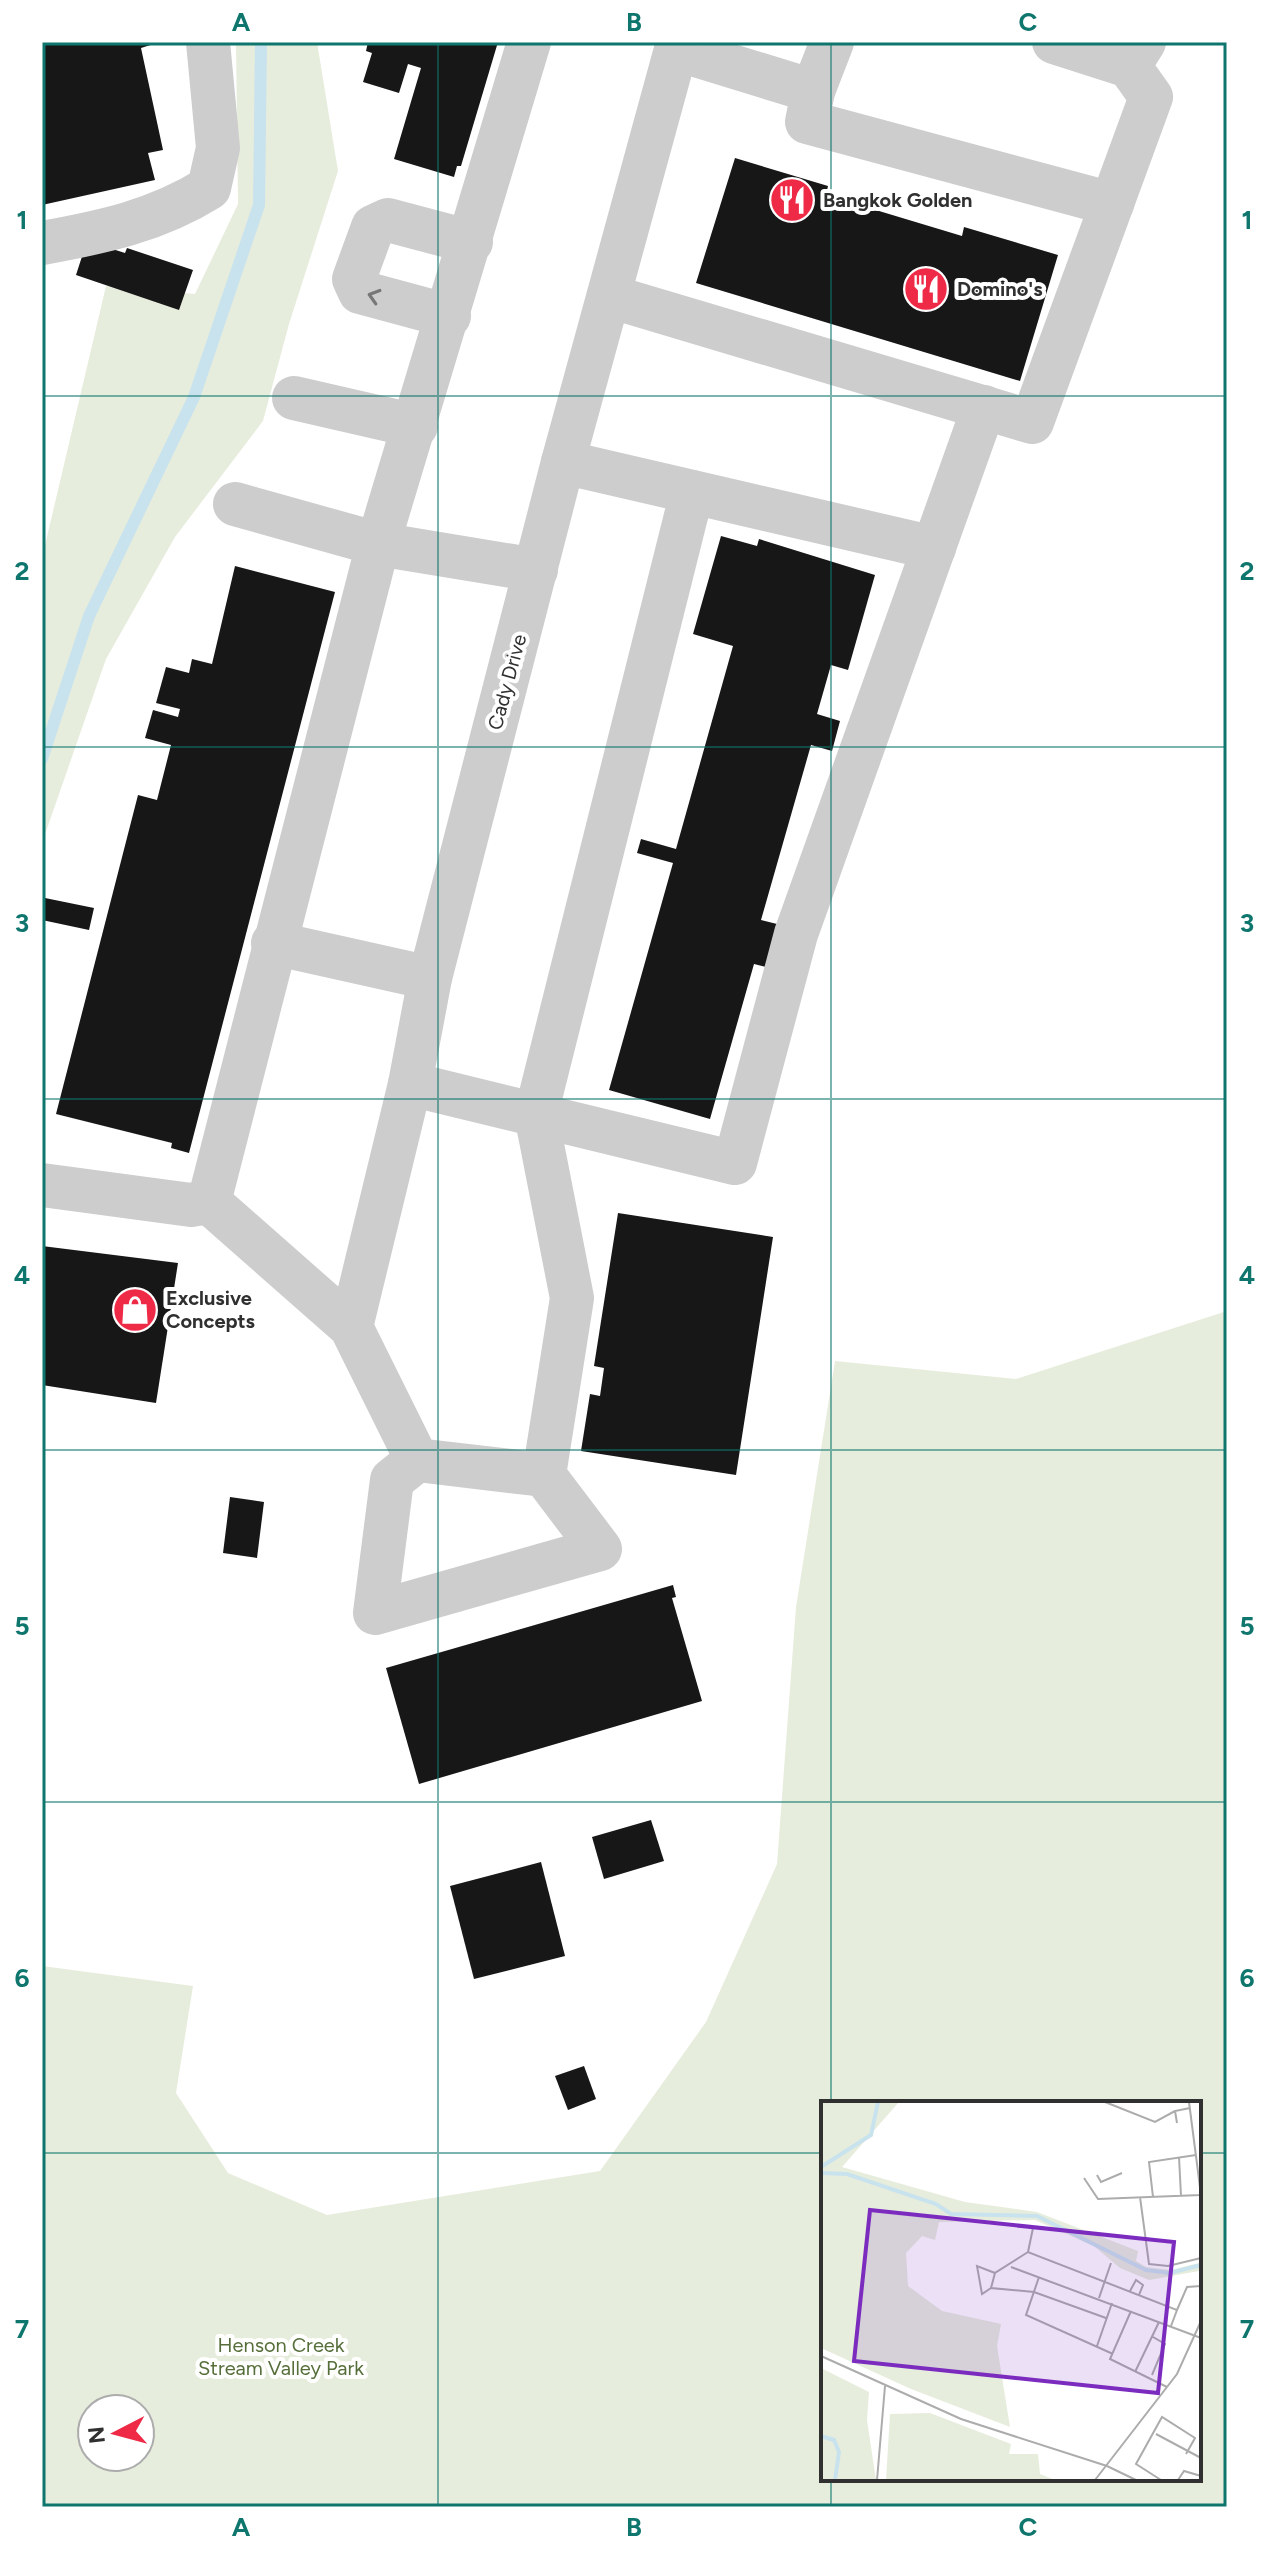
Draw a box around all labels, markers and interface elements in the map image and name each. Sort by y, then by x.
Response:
text: A [232,6,251,38]
text: B [626,6,642,38]
text: C [1019,6,1038,38]
restaurant icon: Bangkok Golden [768,176,816,224]
place label: Bangkok Golden [823,188,972,212]
text: 1 [17,204,27,236]
text: 1 [1242,204,1252,236]
restaurant icon: Domino's [902,265,950,313]
place label: Domino's [957,277,1043,301]
one-way arrow [368,289,381,305]
text: 2 [14,555,30,587]
text: 2 [1239,555,1255,587]
street label: Cady Drive [483,631,531,732]
text: 3 [15,907,29,939]
text: 3 [1240,907,1254,939]
text: 4 [14,1259,30,1291]
text: 4 [1239,1259,1255,1291]
shop icon: Exclusive Concepts [111,1286,159,1334]
place label: Exclusive Concepts [166,1286,255,1333]
text: 5 [14,1610,30,1642]
text: 5 [1239,1610,1255,1642]
text: 6 [14,1962,30,1994]
text: 6 [1239,1962,1255,1994]
inset map [821,2101,1201,2481]
text: 7 [15,2313,29,2345]
text: 7 [1240,2313,1254,2345]
park label: Henson Creek Stream Valley Park [198,2333,364,2380]
north arrow [76,2393,156,2473]
text: N [82,2425,111,2445]
text: A [232,2511,251,2543]
text: B [626,2511,642,2543]
text: C [1019,2511,1038,2543]

